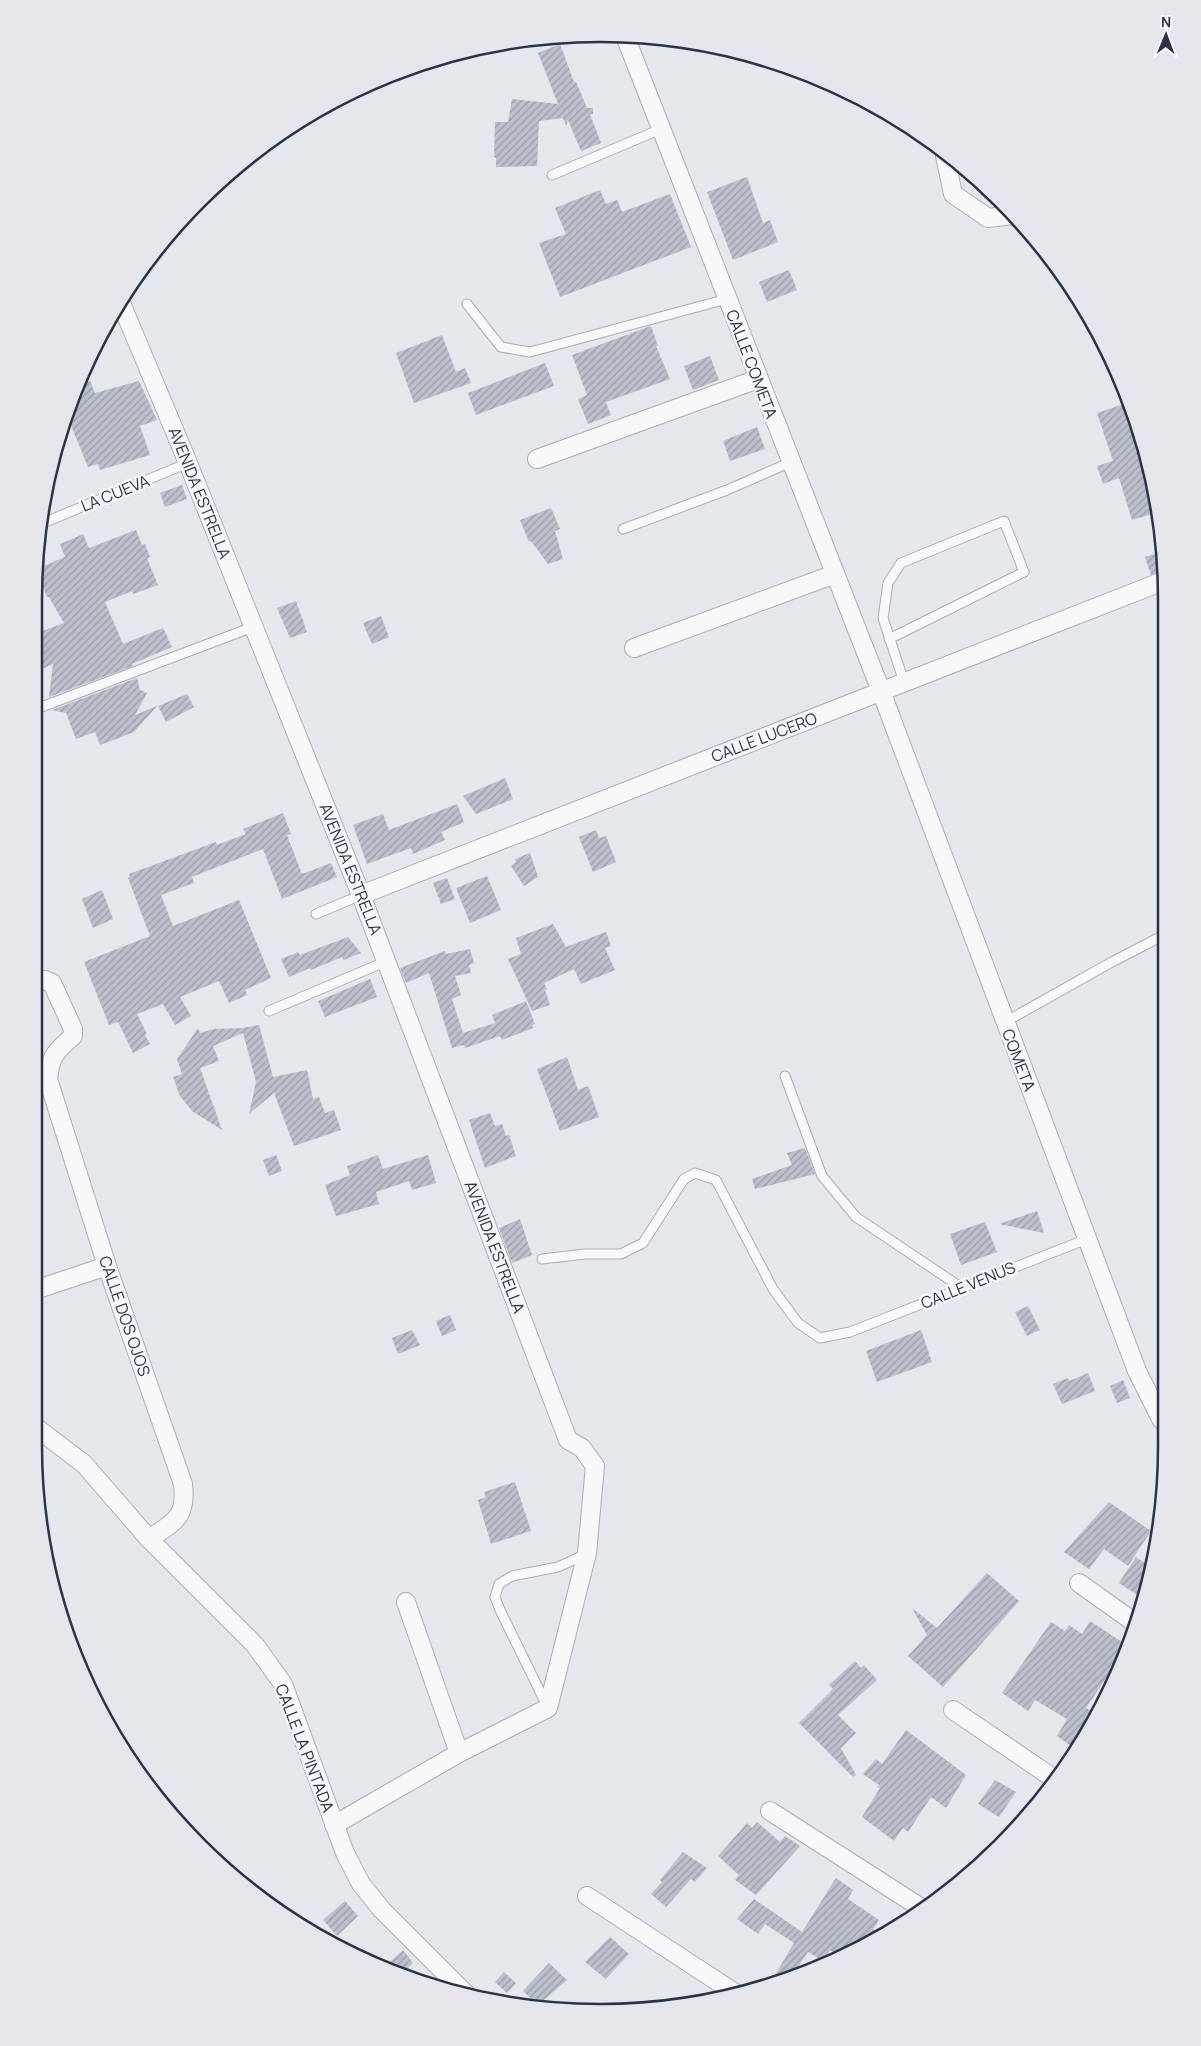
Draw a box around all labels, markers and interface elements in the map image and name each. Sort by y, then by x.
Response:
north arrow [1141,10,1191,60]
text: N [1161,12,1171,31]
street label: CALLE COMETA [721,306,783,422]
street label: AVENIDA ESTRELLA [164,424,236,562]
street label: LA CUEVA [78,469,152,517]
street label: CALLE LUCERO [708,707,820,767]
street label: AVENIDA ESTRELLA [315,800,387,938]
street label: COMETA [997,1026,1041,1094]
street label: AVENIDA ESTRELLA [460,1178,530,1316]
street label: CALLE DOS OJOS [94,1253,156,1379]
street label: CALLE VENUS [917,1256,1019,1314]
street label: CALLE LA PINTADA [270,1681,340,1815]

